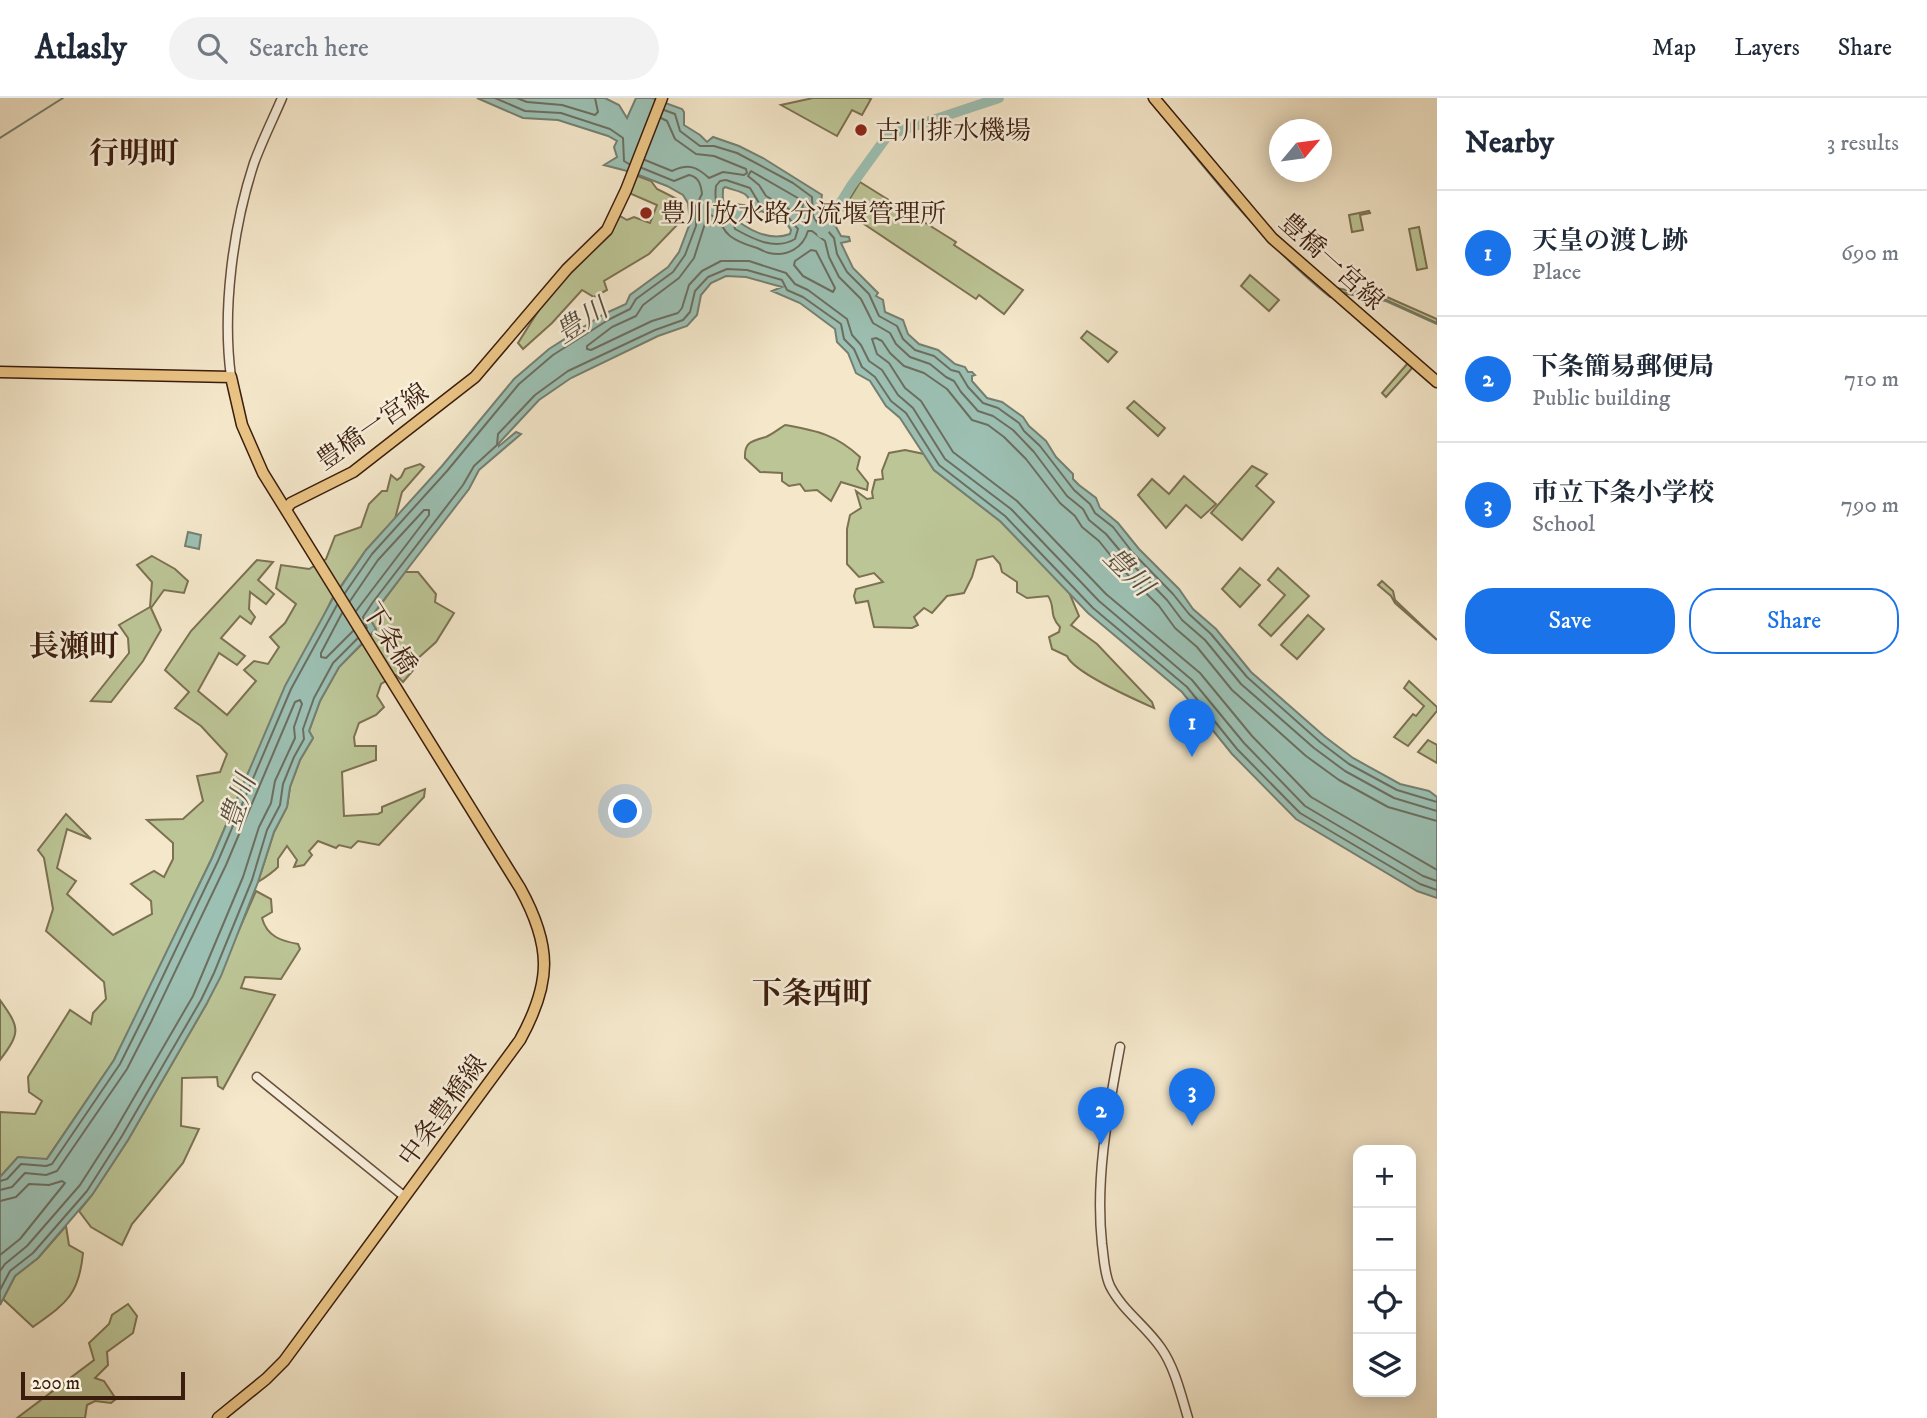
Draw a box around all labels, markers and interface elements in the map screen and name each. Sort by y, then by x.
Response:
search box [169,17,659,80]
text: Atlasly [35,28,127,69]
icon: search [193,29,231,67]
text: Search here [249,32,369,65]
text: Map [1652,33,1696,63]
text: Layers [1734,33,1800,63]
text: Share [1838,33,1892,63]
place label: 古川排水機場 [875,115,1031,148]
north arrow [1269,119,1332,182]
marker: 古川排水機場 [853,122,869,138]
text: Nearby [1465,125,1554,162]
text: 3 results [1827,129,1899,158]
district label: 行明町 [89,136,179,173]
place label: 豊川放水路分流堰管理所 [660,198,946,231]
marker: 豊川放水路分流堰管理所 [638,205,654,221]
street label: 豊橋一宮線 [1272,206,1390,318]
text: 天皇の渡し跡 [1532,225,1688,258]
text: 1 [1484,239,1492,268]
text: 690 m [1841,239,1899,268]
text: Place [1532,258,1581,287]
water label: 豊川 [549,290,617,351]
text: 下条簡易郵便局 [1532,351,1714,384]
text: 2 [1482,365,1494,394]
text: 710 m [1844,365,1899,394]
street label: 豊橋一宮線 [310,376,436,478]
text: Public building [1532,384,1670,413]
text: 市立下条小学校 [1532,477,1714,510]
text: 3 [1484,491,1492,520]
text: 790 m [1841,491,1899,520]
text: School [1532,510,1595,539]
water label: 豊川 [1096,540,1162,606]
button: Save [1465,588,1675,654]
button: Share [1689,588,1899,654]
street label: 下条橋 [354,597,423,681]
district label: 長瀬町 [29,629,119,666]
pin: 1 [1169,699,1215,757]
water label: 豊川 [213,767,265,835]
your location [608,794,642,828]
district label: 下条西町 [752,976,872,1013]
street label: 中条豊橋線 [392,1049,495,1173]
pin: 3 [1169,1068,1215,1126]
pin: 2 [1078,1087,1124,1145]
map controls [1353,1145,1416,1397]
button: + [1353,1145,1416,1208]
button: − [1353,1208,1416,1271]
button: locate [1353,1271,1416,1334]
button: layers [1353,1334,1416,1397]
scale bar [21,1369,186,1401]
text: 200 m [32,1372,80,1395]

